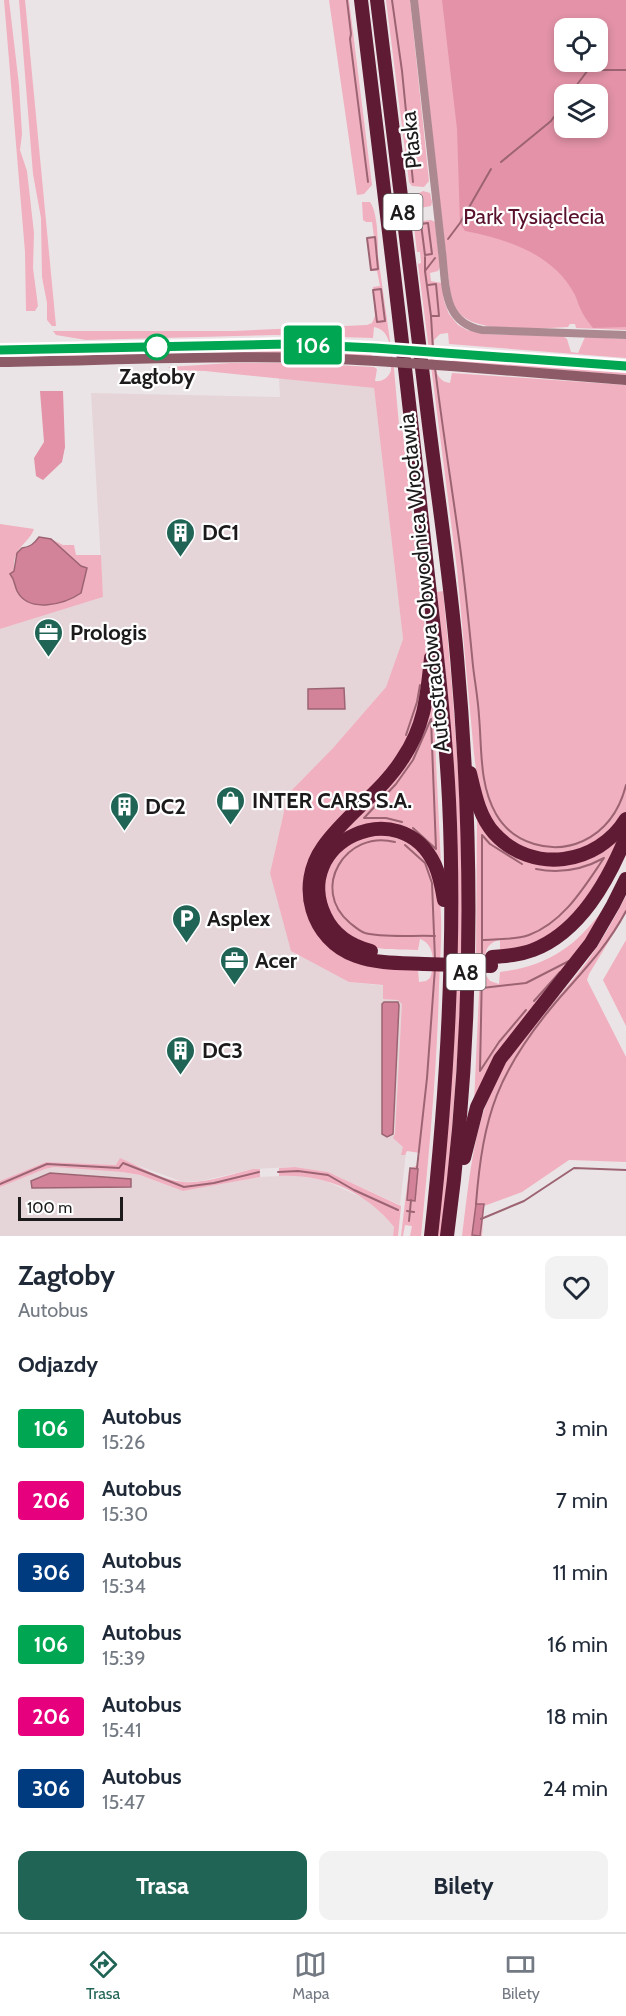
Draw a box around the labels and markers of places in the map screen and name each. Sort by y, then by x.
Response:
marker: Zagłoby [144,334,170,360]
place label: Zagłoby [119,363,195,390]
building icon: DC1 [165,516,197,558]
place label: DC1 [202,519,239,546]
office icon: Prologis [33,616,65,658]
place label: Prologis [70,619,147,646]
shop icon: INTER CARS S.A. [215,784,247,826]
place label: INTER CARS S.A. [252,787,412,814]
building icon: DC2 [108,790,140,832]
place label: DC2 [145,793,186,820]
parking icon: Asplex [170,902,202,944]
place label: Asplex [207,905,271,932]
office icon: Acer [218,944,250,986]
place label: Acer [255,947,298,974]
building icon: DC3 [165,1034,197,1076]
place label: DC3 [202,1037,243,1064]

